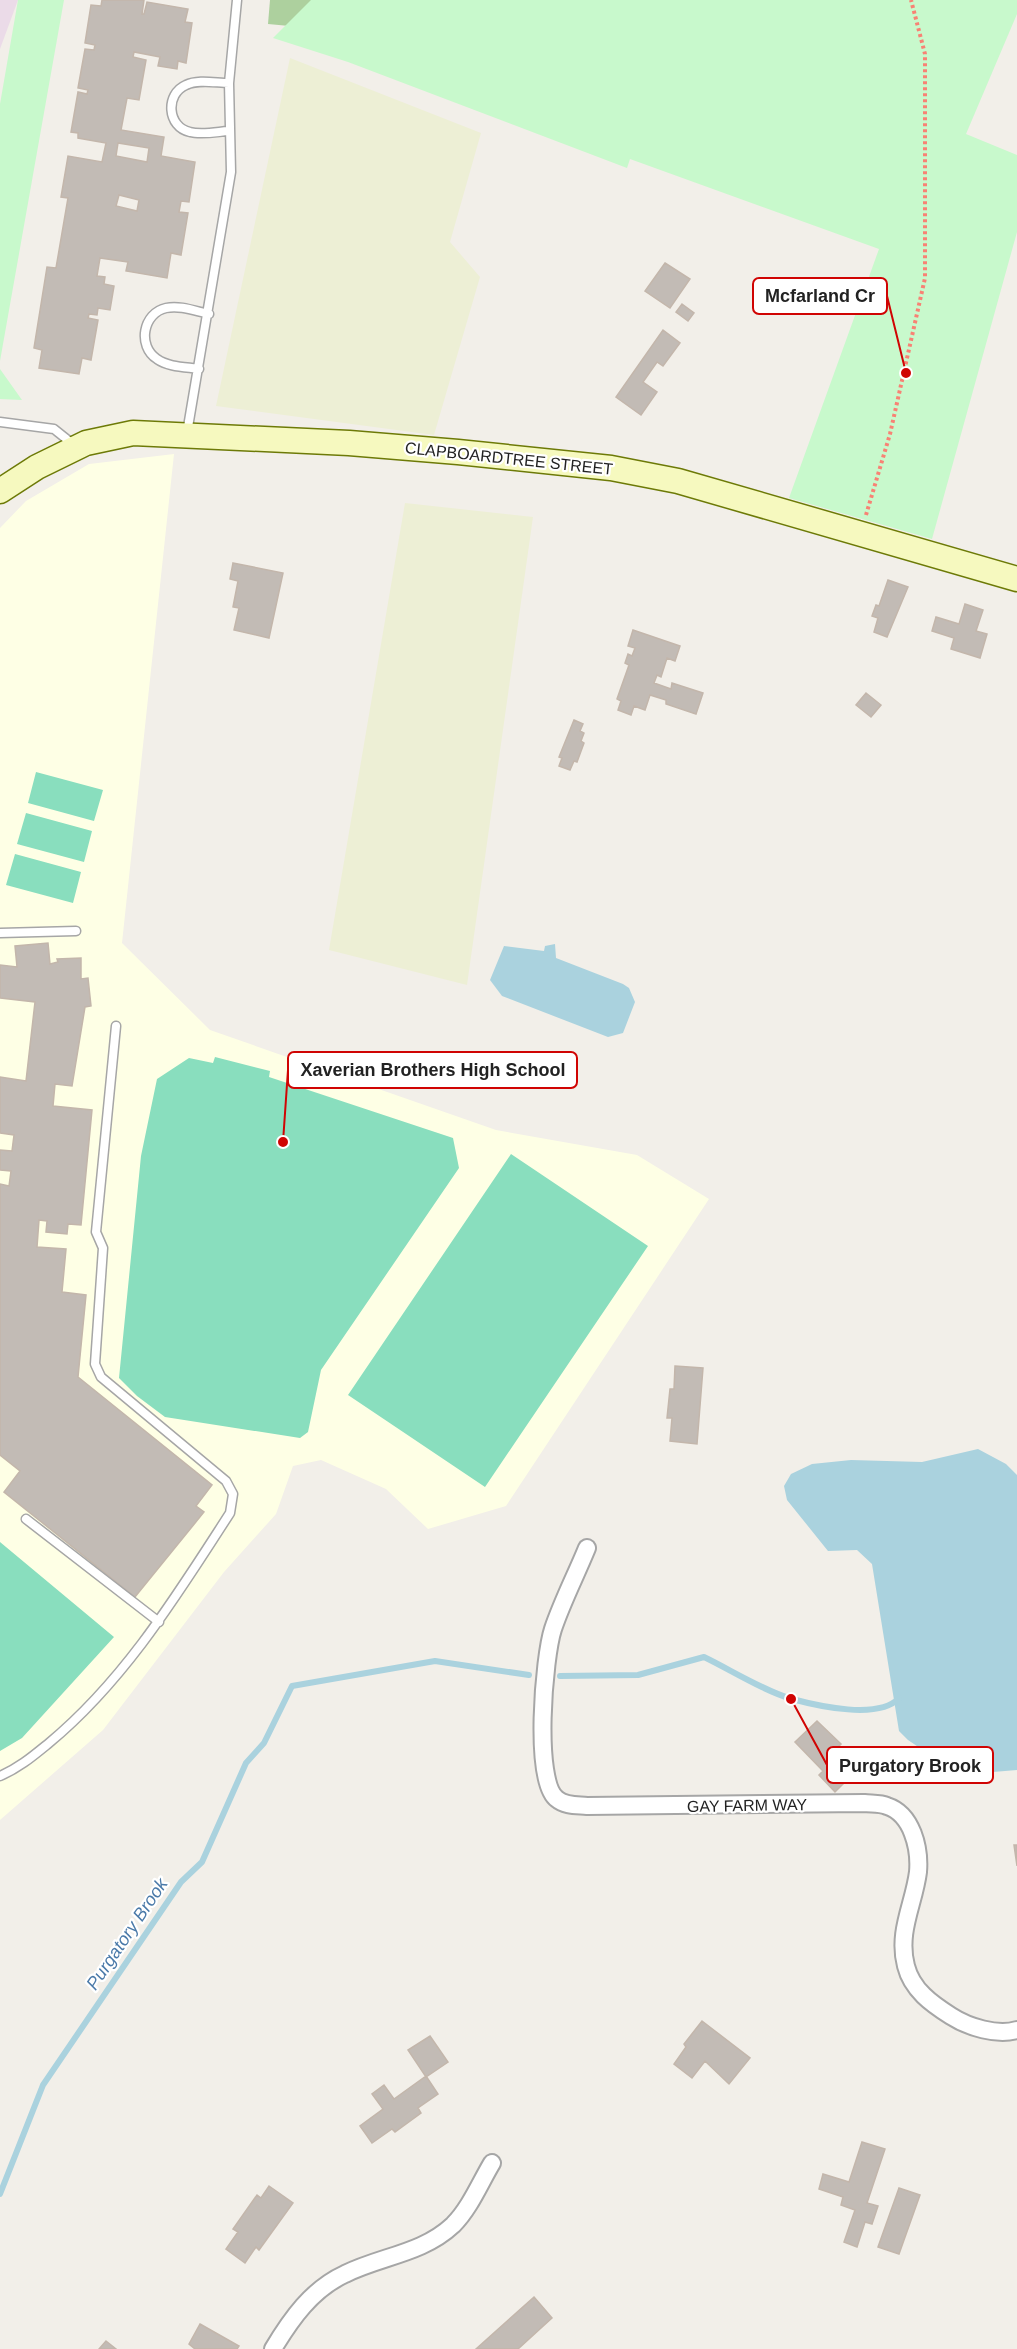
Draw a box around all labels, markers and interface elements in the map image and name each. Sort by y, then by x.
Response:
callout: Mcfarland Cr [753,278,887,314]
text: Mcfarland Cr [765,286,875,306]
street label: CLAPBOARDTREE STREET [404,439,614,478]
callout: Xaverian Brothers High School [288,1052,577,1088]
text: Xaverian Brothers High School [300,1060,566,1080]
callout: Purgatory Brook [827,1747,993,1783]
text: Purgatory Brook [839,1756,982,1776]
street label: GAY FARM WAY [687,1796,808,1815]
water label: Purgatory Brook [82,1874,172,1994]

